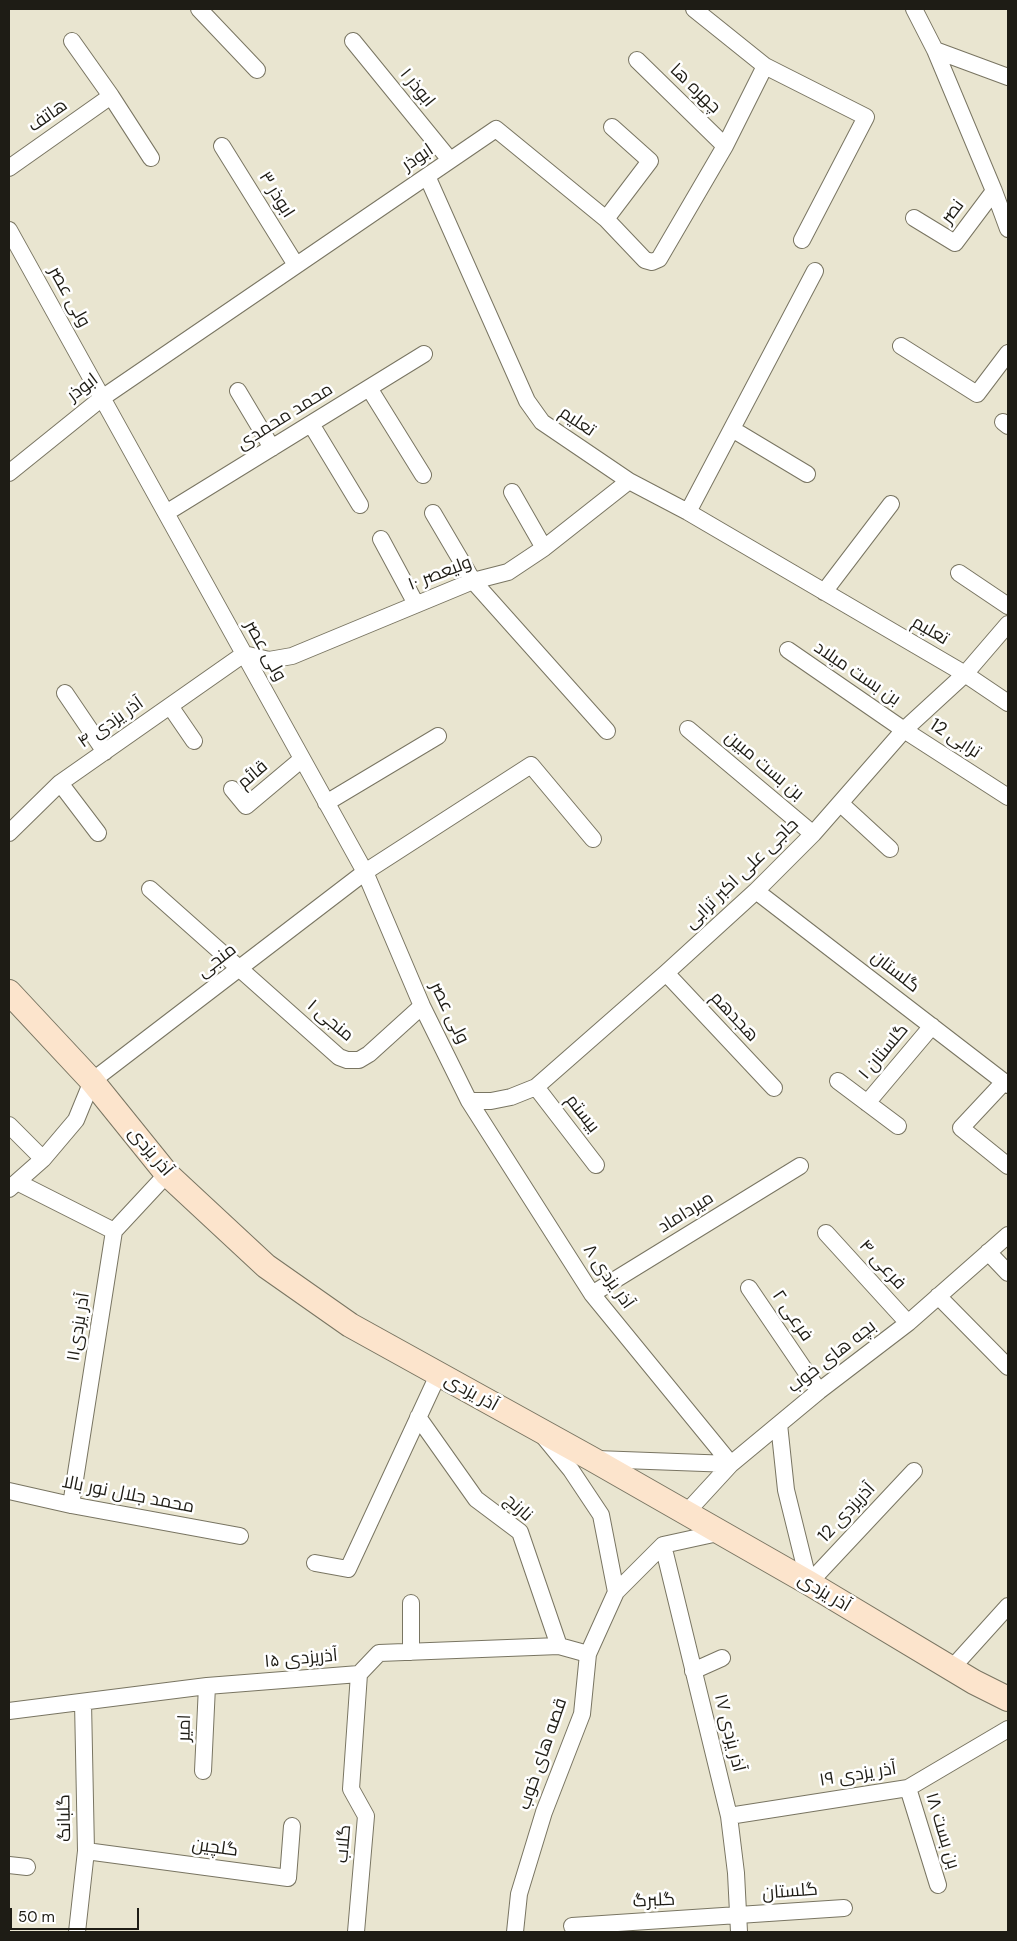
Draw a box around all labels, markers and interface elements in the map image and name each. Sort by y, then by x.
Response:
street label: چهره ها [665,60,725,118]
street label: ابوذر ۱ [395,64,439,112]
street label: هاتف [24,95,72,137]
street label: ابوذر [398,140,438,176]
street label: ابوذر ۳ [253,168,299,222]
street label: نصر [937,196,969,228]
street label: ولی عصر [43,263,95,331]
street label: ابوذر [63,369,103,407]
street label: محمد محمدی [233,379,337,455]
street label: تعلیم [555,402,599,442]
street label: ۱۰ ولیعصر [405,552,475,596]
street label: تعلیم [908,612,952,650]
street label: ولی عصر [239,617,291,685]
street label: بن بست میلاد [810,637,904,711]
street label: ۴ آذر یزدی [74,693,148,753]
street label: ترابی 12 [925,715,985,763]
street label: بن بست مبین [720,727,808,805]
street label: قائم [233,756,273,794]
street label: حاجی علی اکبر ترابی [680,814,804,934]
street label: منجی [193,939,241,983]
street label: گلستان [866,946,924,998]
street label: ولی عصر [425,978,473,1048]
street label: هجدهم [705,987,763,1047]
street label: منجی ۱ [302,995,358,1047]
street label: گلستان ۱ [854,1020,914,1084]
street label: بیستم [560,1091,604,1137]
street label: آذر یزدی [123,1123,177,1181]
street label: میرداماد [654,1188,718,1238]
street label: فرعی ۴ [854,1236,910,1294]
street label: ۸ آذر یزدی [578,1240,638,1314]
street label: فرعی ۲ [767,1286,817,1346]
street label: آذر یزدی۱۱ [63,1291,95,1363]
street label: بچه های خوب [784,1316,880,1398]
street label: آذر یزدی [440,1369,502,1417]
street label: محمد جلال نور بالا [60,1472,196,1518]
street label: آذریزدی 12 [814,1479,880,1547]
street label: نارنج [499,1490,537,1526]
street label: آذر یزدی [794,1569,854,1617]
street label: ۱۵ آذریزدی [263,1645,339,1673]
street label: آذر یزدی ۱۷ [709,1692,749,1774]
street label: قصه های خوب [514,1695,572,1813]
street label: امیر [174,1714,196,1742]
street label: آذر یزدی ۱۹ [818,1758,898,1792]
street label: بن بست ۱۸ [920,1790,964,1872]
street label: گلبانگ [54,1794,76,1842]
street label: گلاب [332,1824,356,1864]
street label: گلچین [191,1834,239,1862]
street label: گلستان [761,1879,819,1905]
street label: گلبرگ [632,1889,676,1913]
scale bar [12,1898,141,1930]
text: 50 m [18,1907,55,1927]

